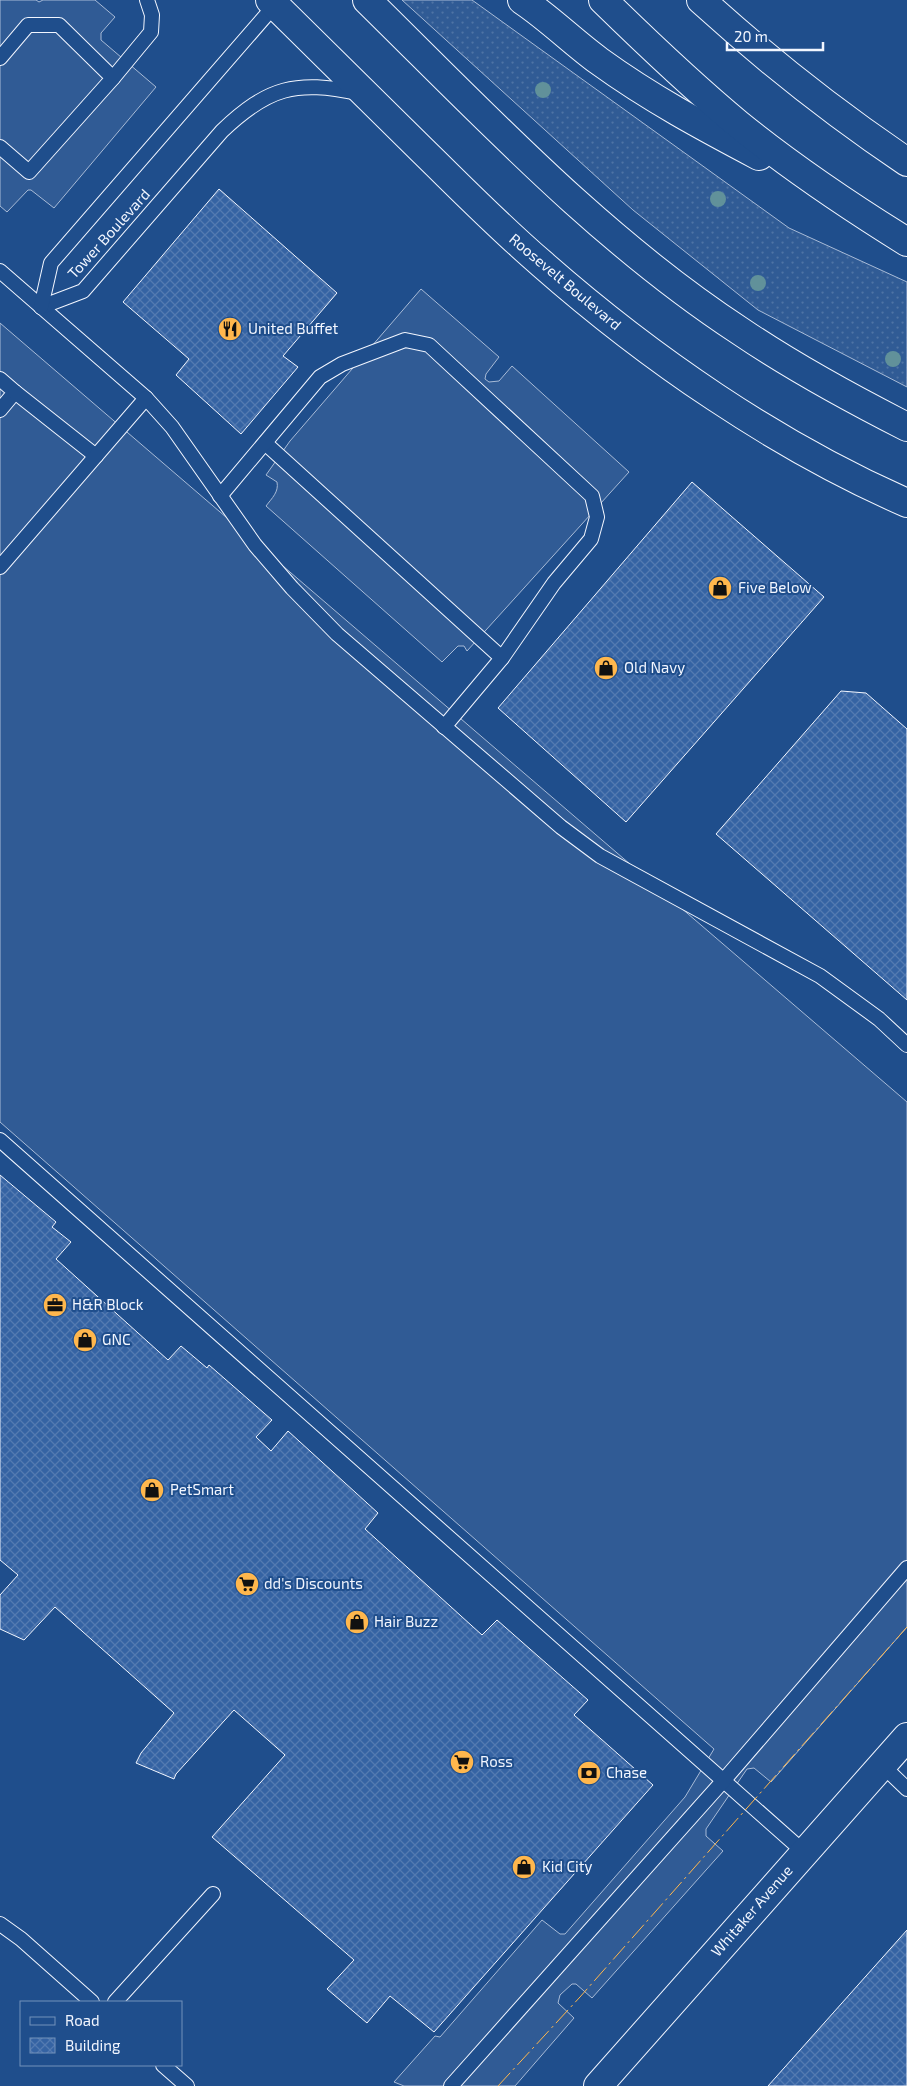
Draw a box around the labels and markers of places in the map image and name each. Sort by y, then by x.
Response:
restaurant icon: United Buffet [217,316,243,342]
place label: United Buffet [248,319,339,337]
shop icon: Five Below [707,575,733,601]
place label: Five Below [738,578,812,596]
shop icon: Old Navy [593,655,619,681]
place label: Old Navy [624,658,685,676]
office icon: H&R Block [42,1292,68,1318]
place label: H&R Block [72,1295,144,1313]
shop icon: GNC [72,1327,98,1353]
place label: GNC [102,1330,131,1348]
shop icon: PetSmart [139,1477,165,1503]
place label: PetSmart [170,1480,234,1498]
supermarket icon: dd's Discounts [234,1571,260,1597]
place label: dd's Discounts [264,1574,363,1592]
shop icon: Hair Buzz [344,1609,370,1635]
place label: Hair Buzz [374,1612,438,1630]
supermarket icon: Ross [449,1749,475,1775]
place label: Ross [480,1752,513,1770]
bank icon: Chase [576,1760,602,1786]
place label: Chase [606,1763,647,1781]
shop icon: Kid City [511,1854,537,1880]
place label: Kid City [542,1857,593,1875]

